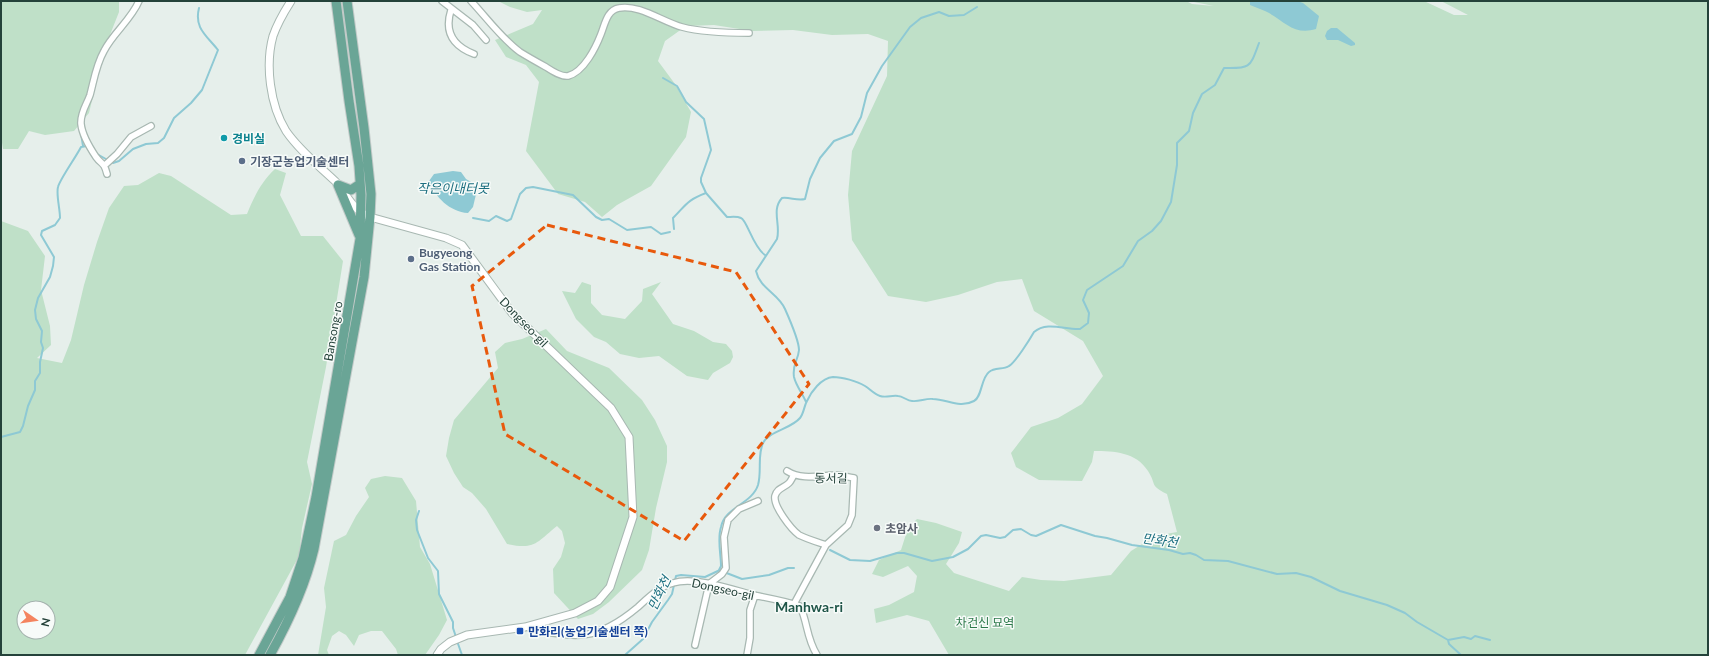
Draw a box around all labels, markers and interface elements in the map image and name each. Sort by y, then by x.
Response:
place label: 경비실 [232,131,265,146]
marker: 경비실 [219,133,229,143]
place label: 기장군농업기술센터 [250,154,349,169]
marker: 기장군농업기술센터 [237,156,247,166]
water label: 작은이내터못 [417,180,490,196]
place label: Bugyeong Gas Station [419,245,480,274]
marker: Bugyeong Gas Station [406,254,416,264]
street label: Dongseo-gil [497,294,551,350]
street label: Bansong-ro [320,300,346,362]
street label: 동서길 [814,470,848,486]
place label: 초암사 [885,521,918,536]
marker: 초암사 [872,523,882,533]
water label: 만화천 [1141,530,1180,551]
water label: 만화천 [644,572,675,613]
street label: Dongseo-gil [690,575,756,603]
district label: Manhwa-ri [775,598,843,615]
north arrow [16,600,56,640]
park label: 차건신 묘역 [956,615,1014,630]
text: N [39,617,54,628]
place label: 만화리(농업기술센터 쪽) [528,624,648,639]
marker: 만화리(농업기술센터 쪽) [515,626,525,636]

